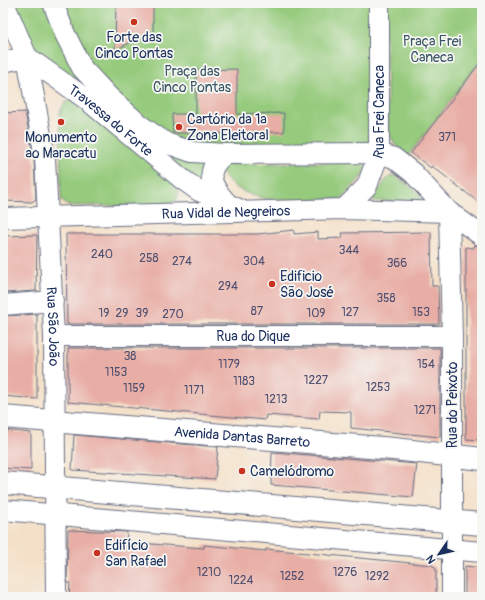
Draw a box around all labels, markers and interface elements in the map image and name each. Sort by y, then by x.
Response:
marker: Forte das Cinco Pontas [129,17,139,27]
place label: Forte das Cinco Pontas [95,29,174,62]
park label: Praça Frei Caneca [403,33,462,66]
park label: Praça das Cinco Pontas [153,63,232,96]
street label: Rua Frei Caneca [370,65,388,161]
street label: Travessa do Forte [65,81,156,160]
place label: Cartório da 1ª Zona Eleitoral [187,111,269,144]
marker: Monumento ao Maracatu [56,117,66,127]
marker: Cartório da 1ª Zona Eleitoral [174,122,184,132]
place label: Monumento ao Maracatu [25,129,97,162]
house number: 371 [438,130,456,145]
street label: Rua Vidal de Negreiros [162,202,291,223]
house number: 344 [339,243,359,258]
house number: 240 [91,247,113,262]
house number: 258 [139,251,159,266]
house number: 274 [172,254,192,269]
house number: 304 [243,254,265,269]
house number: 366 [387,256,407,271]
place label: Edificio São José [280,268,334,301]
house number: 294 [218,279,238,294]
marker: Edificio São José [267,279,277,289]
street label: Rua São João [43,286,62,367]
house number: 358 [376,291,396,306]
house number: 87 [251,304,264,319]
house number: 127 [341,305,360,320]
house number: 153 [412,305,430,320]
house number: 19 [99,306,109,321]
house number: 29 [116,306,128,321]
house number: 39 [136,306,148,321]
house number: 109 [306,306,326,321]
house number: 270 [162,307,184,322]
street label: Rua do Dique [216,328,290,345]
house number: 38 [124,349,136,364]
house number: 1179 [218,357,240,372]
house number: 154 [417,357,435,372]
street label: Rua do Peixoto [444,361,461,448]
house number: 1153 [105,365,128,380]
house number: 1227 [304,373,329,388]
house number: 1183 [233,374,255,389]
house number: 1253 [366,380,391,395]
house number: 1159 [123,381,145,396]
house number: 1171 [184,383,204,398]
house number: 1213 [265,392,288,407]
house number: 1271 [414,403,436,418]
street label: Avenida Dantas Barreto [173,423,311,451]
place label: Camelódromo [250,463,335,480]
marker: Camelódromo [237,466,247,476]
north arrow [419,534,459,574]
place label: Edifício San Rafael [105,537,167,570]
marker: Edifício San Rafael [92,548,102,558]
text: N [423,552,439,566]
house number: 1210 [197,565,221,580]
house number: 1276 [333,565,357,580]
house number: 1252 [280,569,305,584]
house number: 1292 [365,569,389,584]
house number: 1224 [228,573,254,588]

